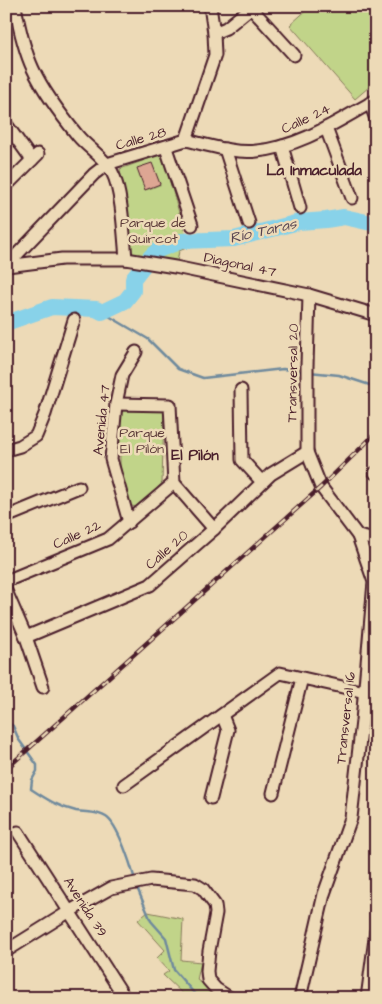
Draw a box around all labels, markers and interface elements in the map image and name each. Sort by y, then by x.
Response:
street label: Calle 24 [278,99,334,139]
street label: Calle 28 [113,122,169,156]
district label: La Inmaculada [266,160,362,181]
park label: Parque de Quircot [120,213,186,249]
water label: Río Taras [228,213,300,249]
street label: Diagonal 47 [202,248,278,282]
street label: Transversal 20 [282,323,304,423]
street label: Avenida 47 [88,383,116,456]
park label: Parque El Pilón [119,423,165,459]
district label: El Pilón [171,445,219,466]
street label: Calle 22 [50,516,104,554]
street label: Calle 20 [141,525,193,574]
street label: Transversal 16 [331,671,361,765]
street label: Avenida 39 [58,873,112,941]

